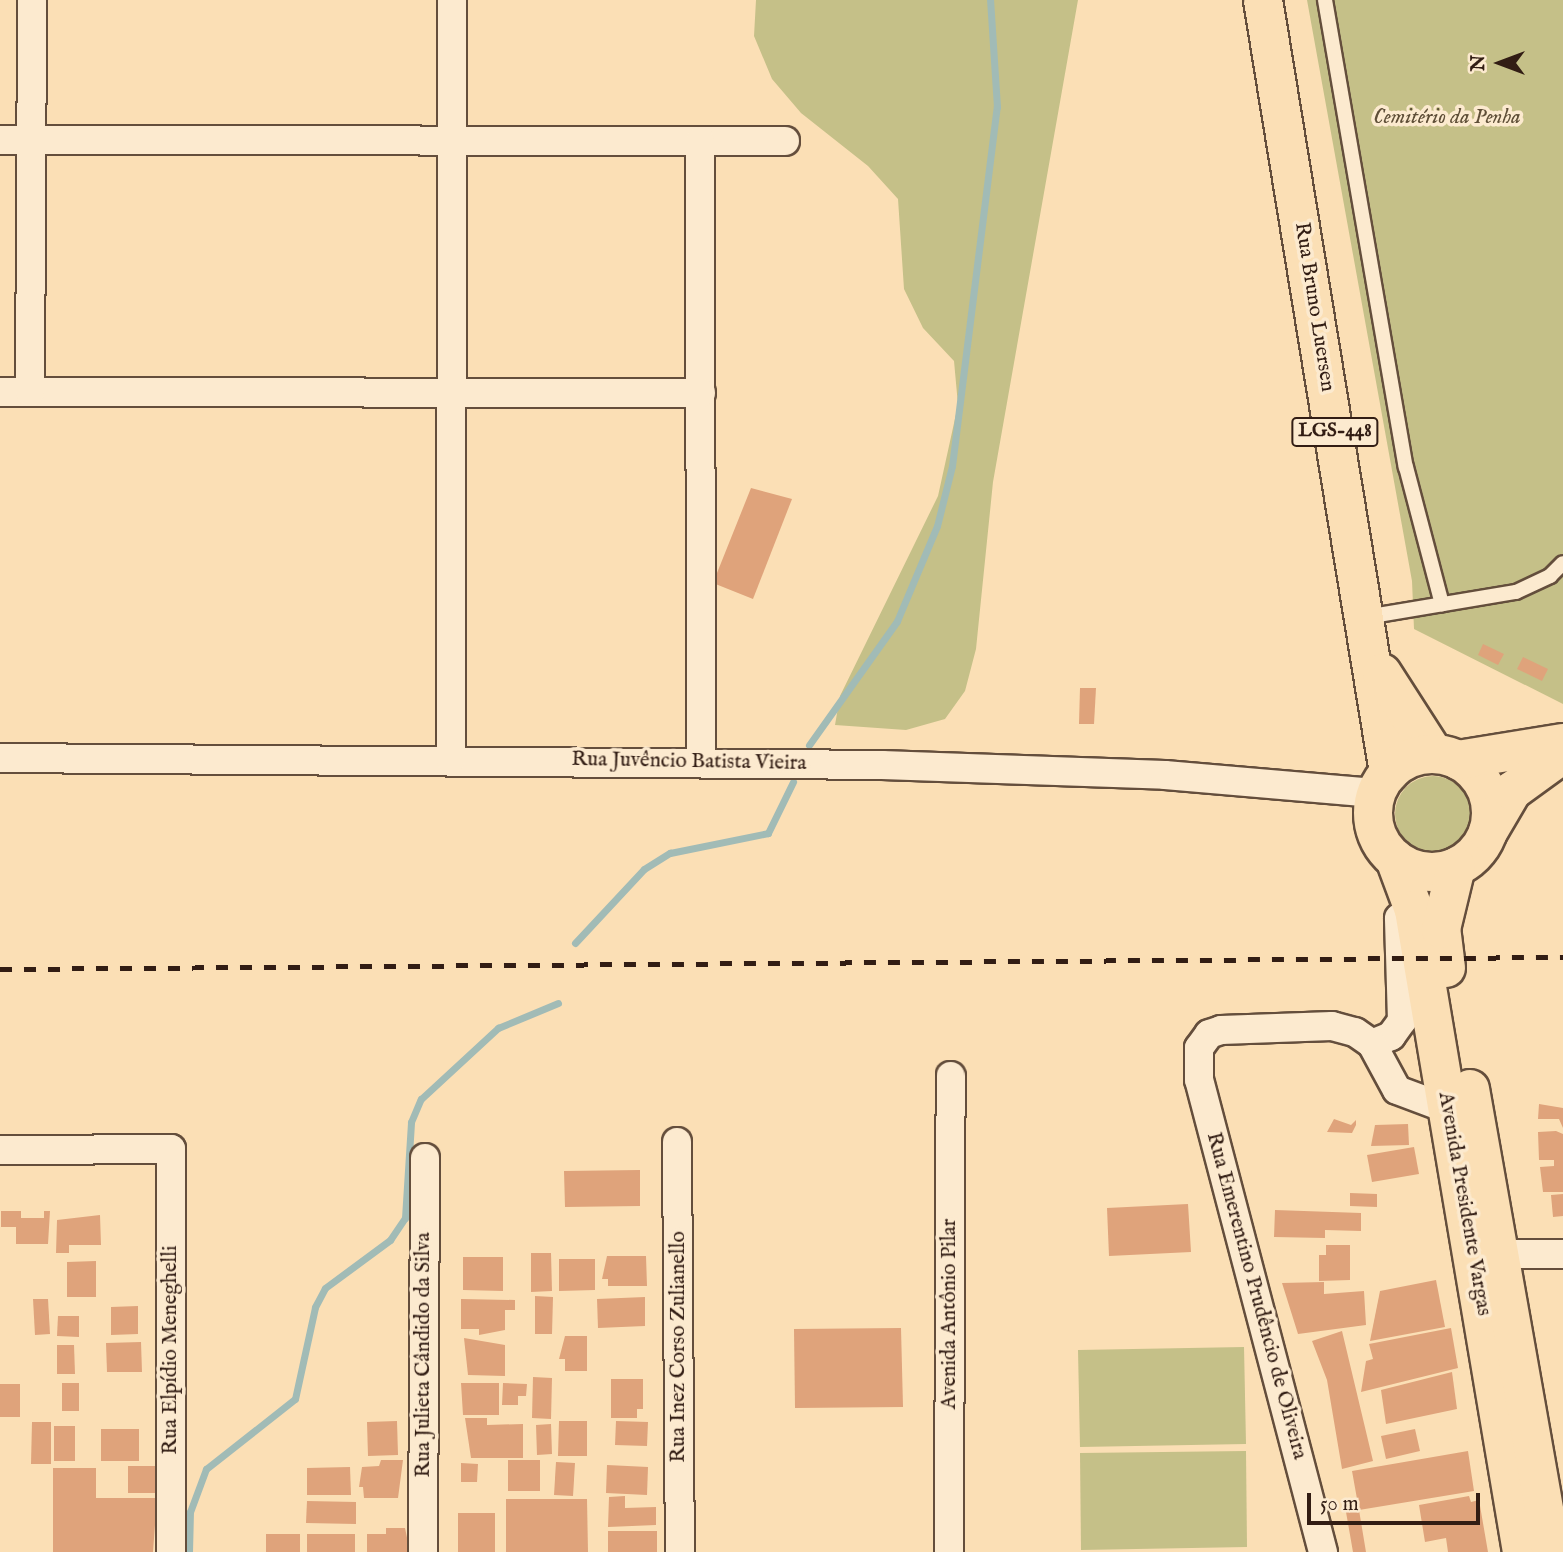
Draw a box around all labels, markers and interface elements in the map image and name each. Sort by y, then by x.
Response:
north arrow [1465,28,1535,98]
text: N [1467,55,1491,71]
park label: Cemitério da Penha [1373,105,1521,131]
street label: Rua Bruno Luersen [1288,220,1340,394]
road number: LGS-448 [1291,416,1379,448]
street label: Rua Juvêncio Batista Vieira [571,747,807,777]
street label: Avenida Presidente Vargas [1432,1090,1496,1318]
street label: Rua Emerentino Prudêncio de Oliveira [1200,1130,1312,1462]
street label: Avenida Antônio Pilar [937,1219,963,1409]
street label: Rua Inez Corso Zulianello [666,1231,692,1463]
street label: Rua Julieta Cândido da Silva [411,1232,437,1478]
street label: Rua Elpídio Meneghelli [158,1245,184,1455]
scale bar [1311,1478,1484,1522]
text: 50 m [1320,1491,1359,1518]

